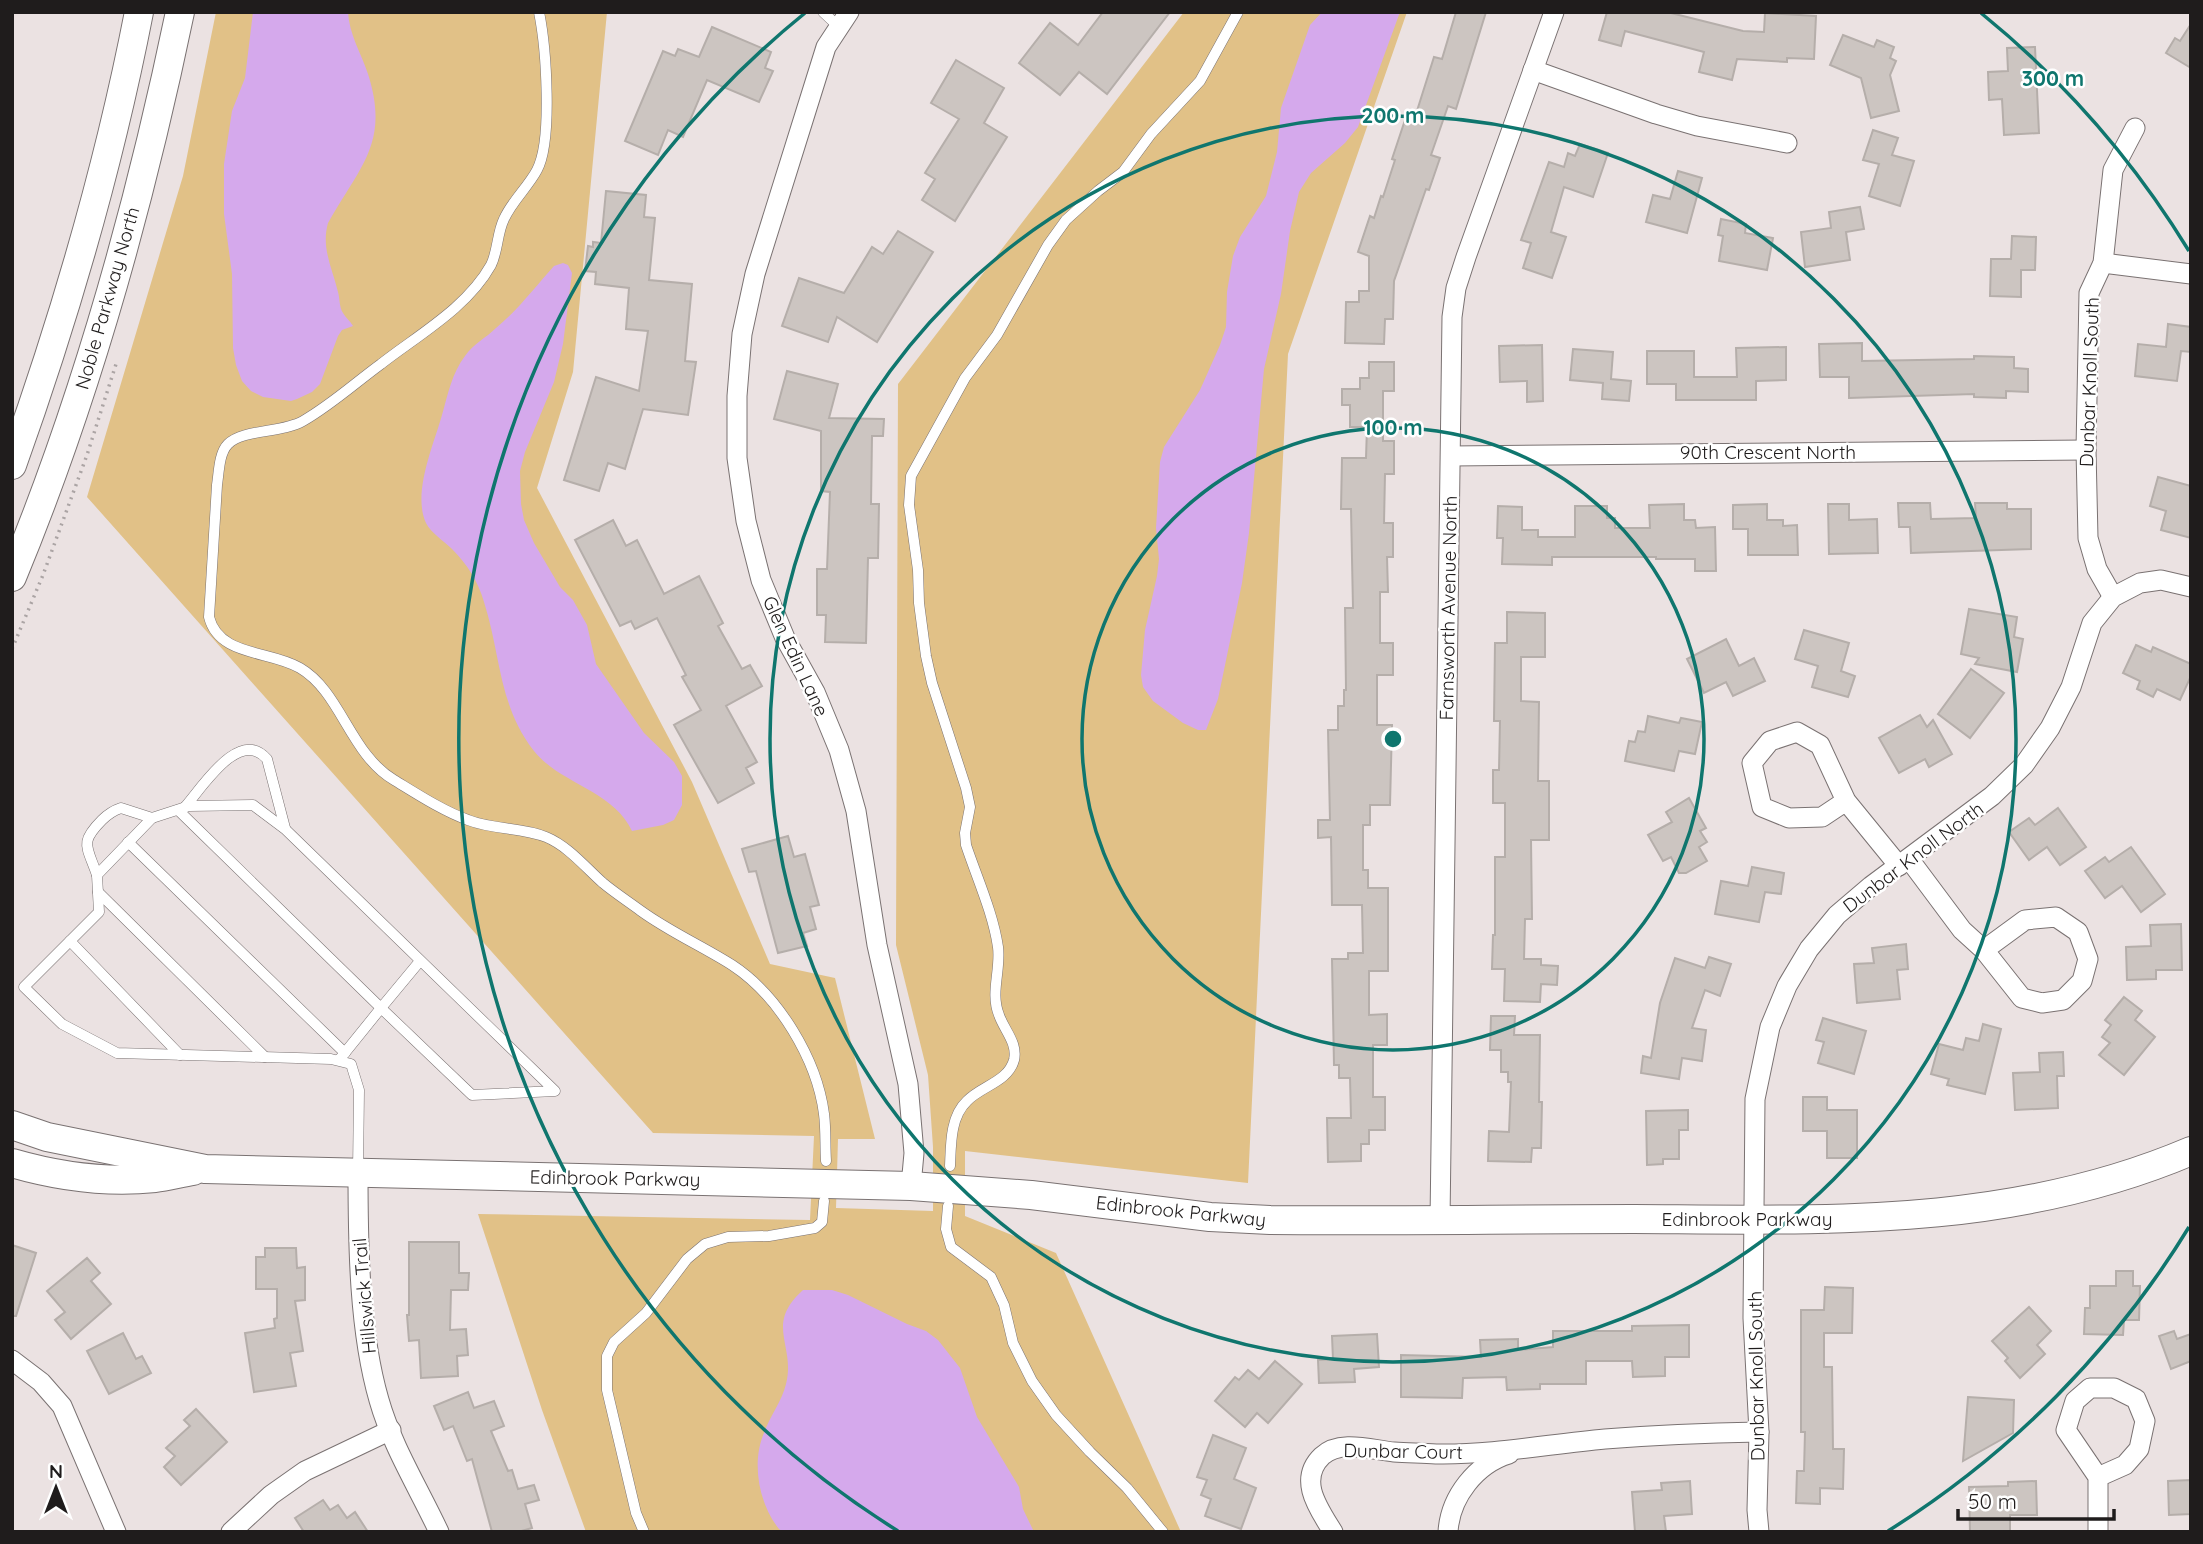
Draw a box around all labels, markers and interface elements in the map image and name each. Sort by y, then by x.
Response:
text: 300 m [2022,65,2084,91]
text: 200 m [1362,102,1424,128]
street label: Noble Parkway North [69,204,145,392]
street label: Dunbar Knoll South [2074,297,2104,467]
text: 100 m [1363,414,1423,440]
street label: 90th Crescent North [1680,440,1856,464]
street label: Farnsworth Avenue North [1434,495,1462,721]
street label: Glen Edin Lane [758,592,834,720]
centre of rings [1381,727,1405,751]
street label: Dunbar Knoll North [1838,796,1988,918]
street label: Edinbrook Parkway [529,1165,701,1191]
street label: Edinbrook Parkway [1095,1190,1267,1232]
street label: Edinbrook Parkway [1662,1207,1832,1231]
street label: Hillswick Trail [347,1237,381,1355]
street label: Dunbar Knoll South [1743,1291,1769,1461]
street label: Dunbar Court [1343,1438,1463,1464]
north arrow [21,1453,91,1523]
text: N [49,1459,63,1483]
scale bar [1958,1478,2114,1522]
text: 50 m [1968,1488,2017,1514]

